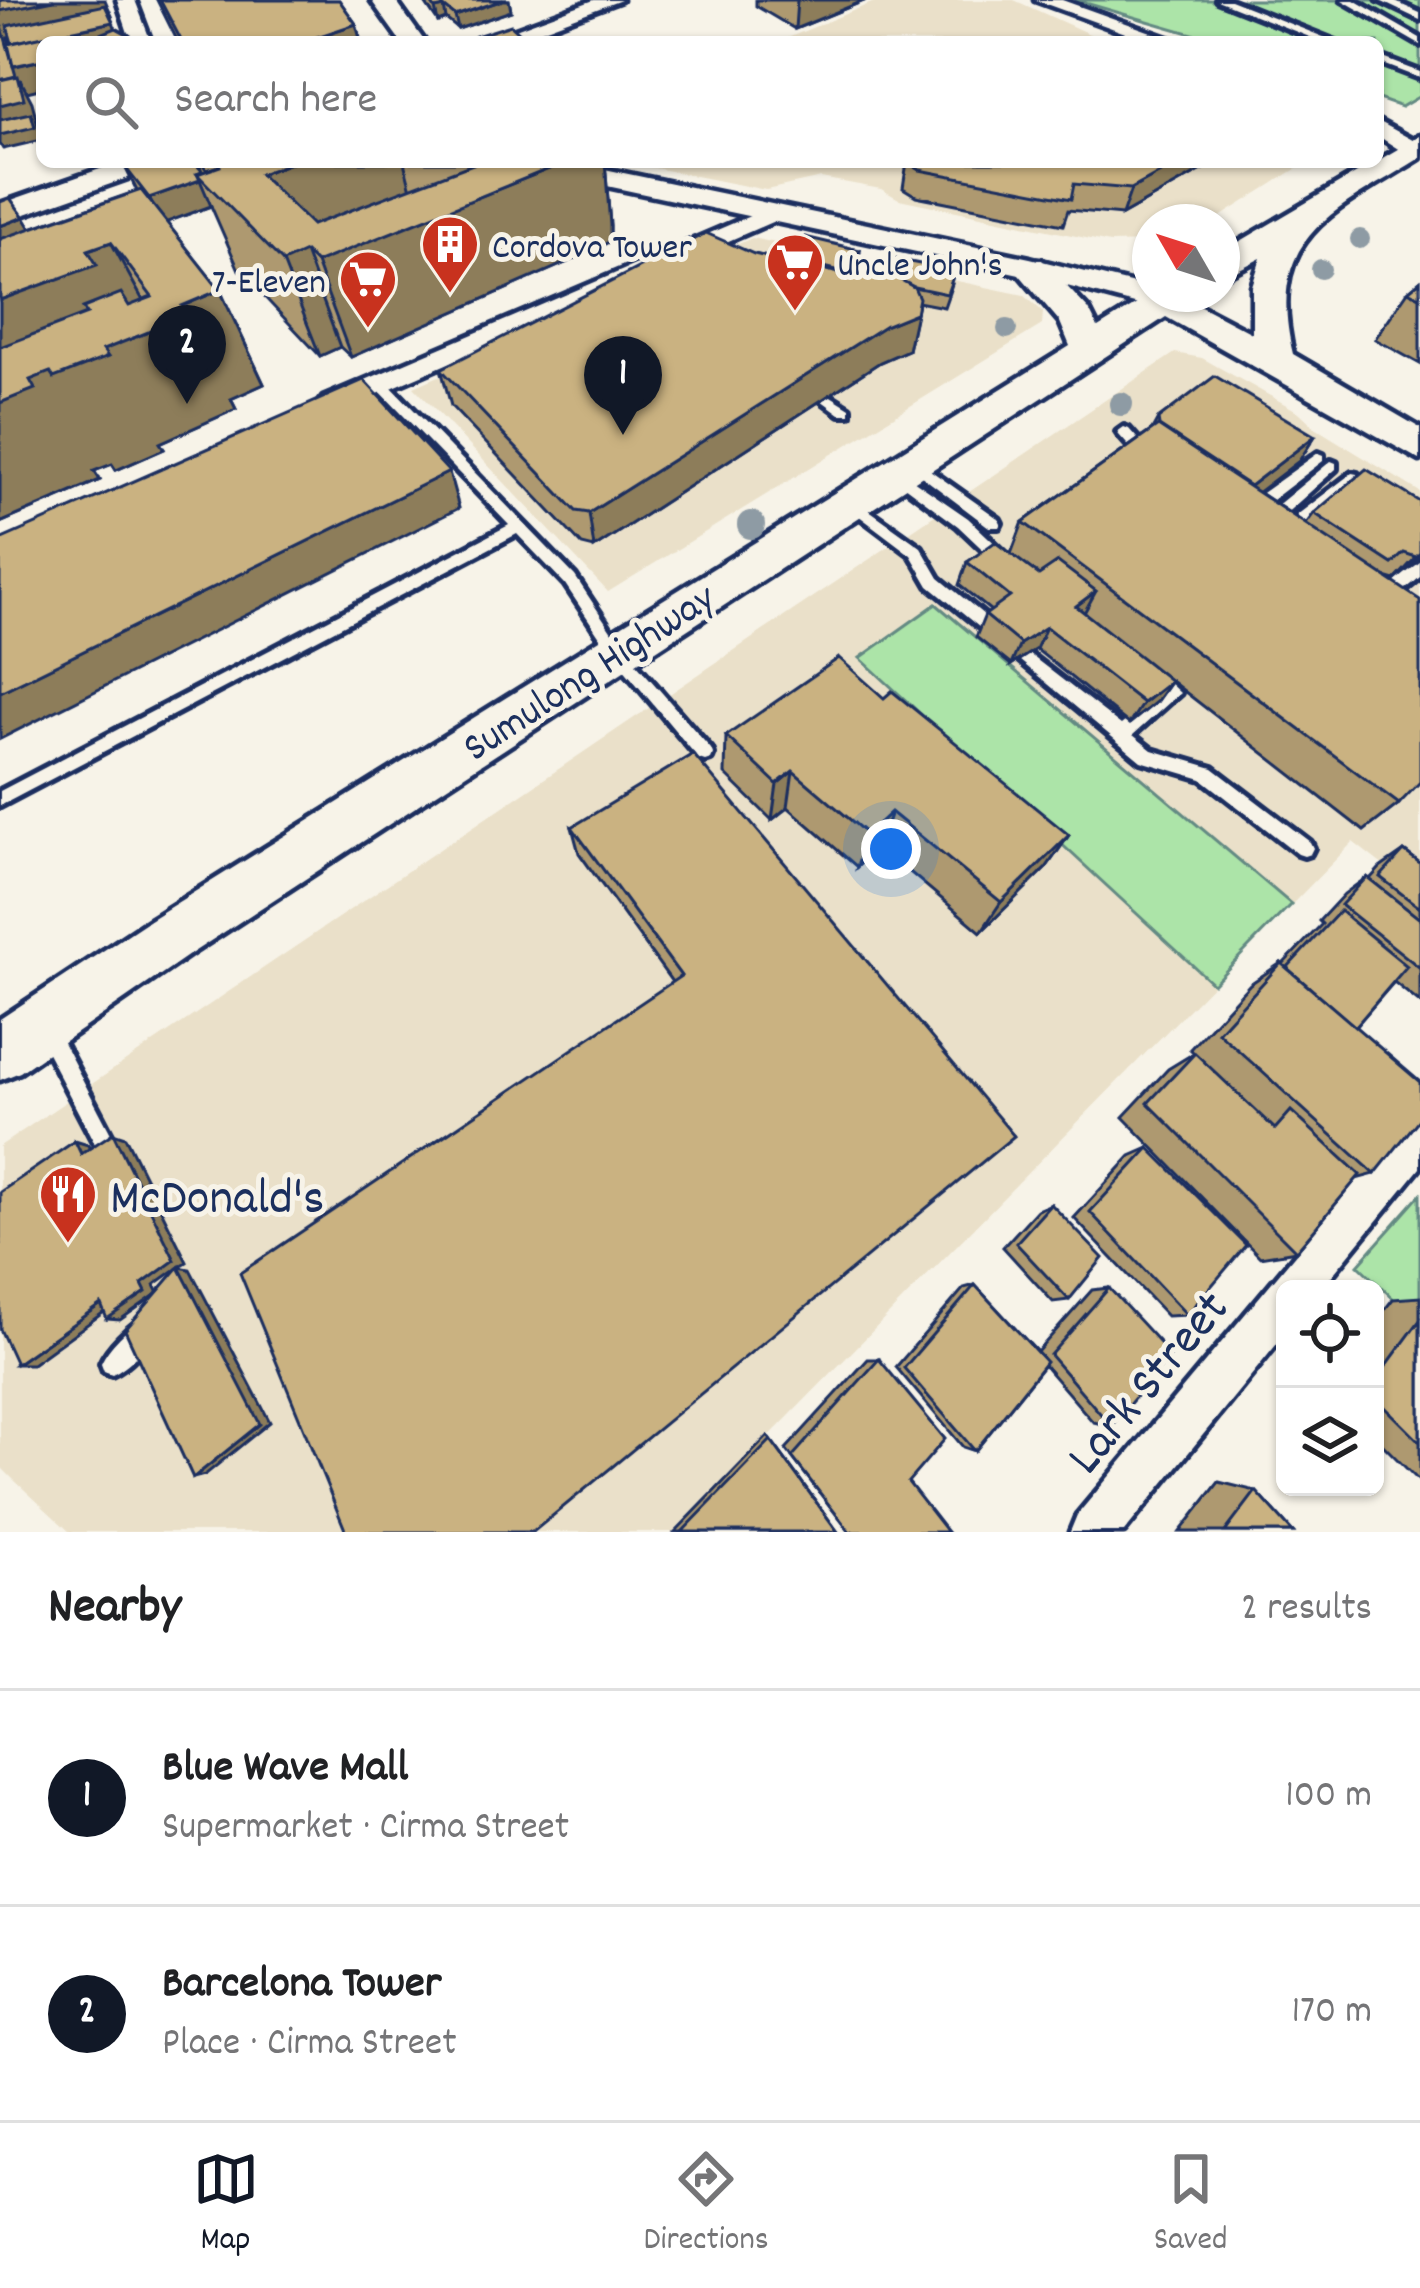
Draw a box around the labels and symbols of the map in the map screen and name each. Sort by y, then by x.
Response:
north arrow [1132,204,1240,312]
building icon: Cordova Tower [419,213,481,295]
place label: Cordova Tower [492,224,692,276]
supermarket icon: Uncle John's [764,231,826,313]
place label: Uncle John's [837,242,1003,294]
supermarket icon: 7-Eleven [337,248,399,330]
place label: 7-Eleven [212,259,326,311]
pin: 2 [148,305,226,404]
pin: 1 [584,336,662,435]
street label: Sumulong Highway [453,571,730,780]
your location [861,819,921,879]
restaurant icon: McDonald's [37,1163,99,1245]
place label: McDonald's [110,1166,324,1238]
street label: Lark Street [1053,1278,1249,1493]

